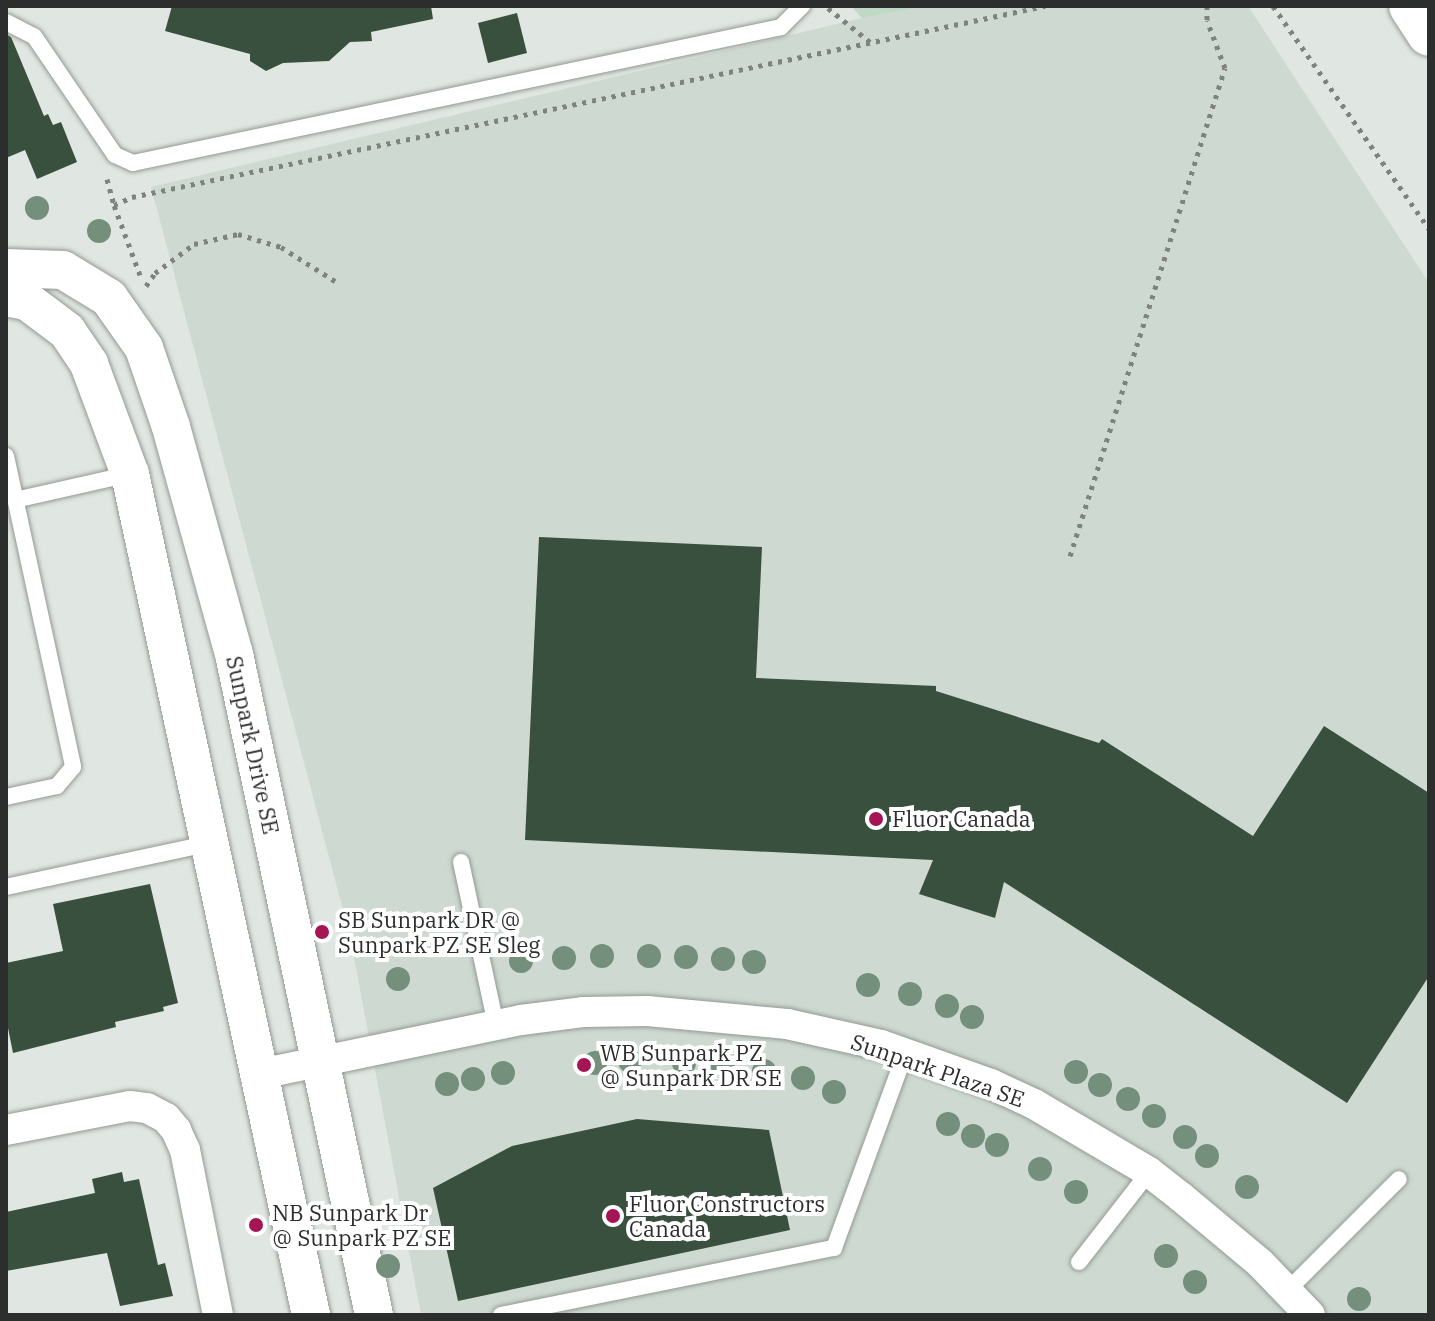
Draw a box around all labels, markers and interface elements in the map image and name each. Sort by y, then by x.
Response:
street label: Sunpark Drive SE [221,653,285,837]
place label: Fluor Canada [892,806,1031,832]
marker: Fluor Canada [867,810,885,828]
place label: SB Sunpark DR @ Sunpark PZ SE Sleg [338,906,540,958]
marker: SB Sunpark DR @ Sunpark PZ SE Sleg [313,923,331,941]
street label: Sunpark Plaza SE [848,1028,1028,1112]
place label: WB Sunpark PZ @ Sunpark DR SE [600,1039,782,1090]
marker: WB Sunpark PZ @ Sunpark DR SE [575,1056,593,1074]
place label: Fluor Constructors Canada [629,1190,825,1242]
place label: NB Sunpark Dr @ Sunpark PZ SE [272,1199,451,1250]
marker: Fluor Constructors Canada [604,1207,622,1225]
marker: NB Sunpark Dr @ Sunpark PZ SE [247,1216,265,1234]

